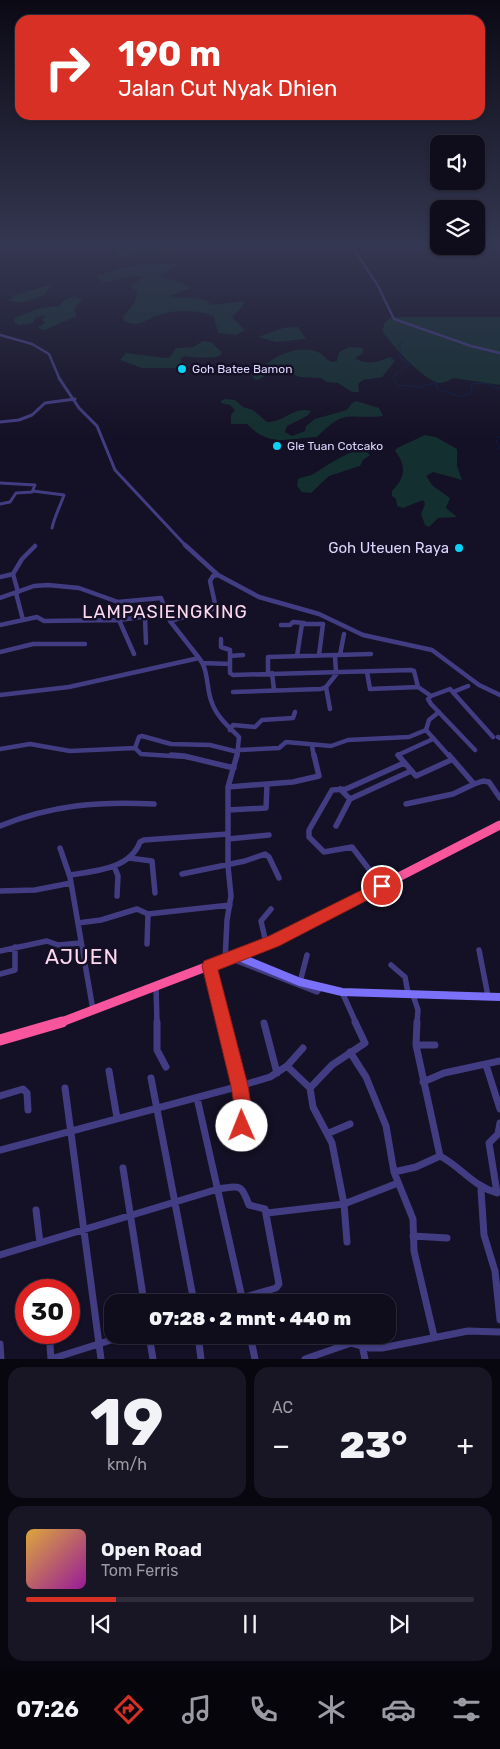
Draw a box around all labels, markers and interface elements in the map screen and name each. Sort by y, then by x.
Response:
text: 190 m [118,33,221,75]
icon: right [35,35,100,100]
text: Jalan Cut Nyak Dhien [118,75,337,102]
map controls [430,135,485,255]
button: sound [430,135,485,190]
button: layers [430,200,485,255]
place label: Goh Batee Bamon [192,362,292,376]
marker: Goh Batee Bamon [176,363,188,375]
place label: Gle Tuan Cotcako [287,439,383,453]
marker: Gle Tuan Cotcako [271,440,283,452]
place label: Goh Uteuen Raya [328,539,449,557]
marker: Goh Uteuen Raya [453,542,465,554]
district label: LAMPASIENGKING [82,601,248,623]
pin [361,865,403,907]
icon: arrive [368,872,396,900]
district label: AJUEN [45,944,119,969]
position arrow [215,1099,267,1151]
speed limit sign: 30 [15,1279,80,1344]
text: 07:28 · 2 mnt · 440 m [149,1307,351,1330]
text: 19 [90,1384,164,1461]
text: AC [272,1398,293,1417]
text: 23° [340,1422,407,1468]
text: − [272,1429,290,1462]
text: + [457,1429,474,1462]
text: km/h [107,1455,147,1474]
text: Open Road [101,1538,202,1561]
text: Tom Ferris [101,1561,178,1580]
icon: previous [87,1610,115,1638]
icon: pause [236,1610,264,1638]
icon: next [385,1610,413,1638]
icon: directions [111,1692,146,1727]
icon: music [179,1692,214,1727]
icon: phone [246,1692,281,1727]
icon: climate [314,1692,349,1727]
icon: car [381,1692,416,1727]
icon: filters [449,1692,484,1727]
text: 07:26 [16,1696,79,1723]

